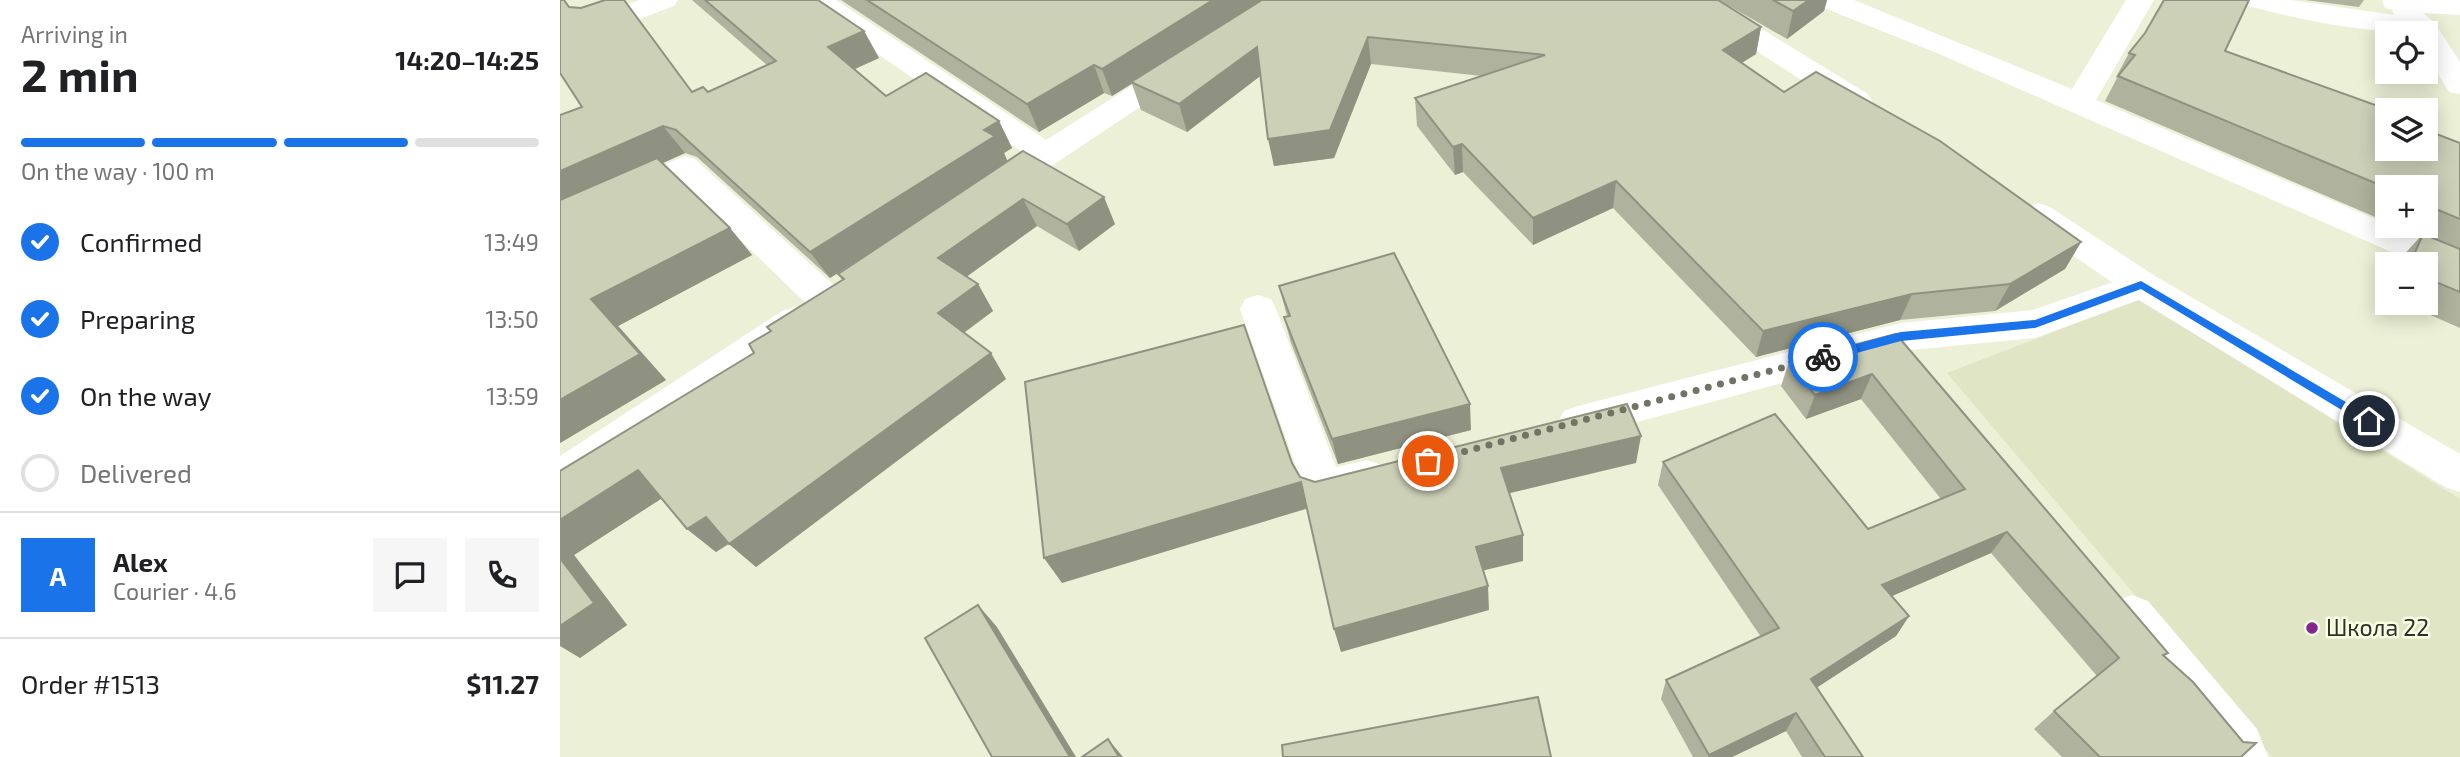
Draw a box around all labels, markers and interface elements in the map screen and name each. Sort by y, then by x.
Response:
text: Arriving in [21,20,128,48]
map controls [2375,21,2438,315]
button: locate [2375,21,2438,84]
text: 14:20–14:25 [395,44,539,75]
text: 2 min [21,46,139,101]
button: layers [2375,98,2438,161]
text: On the way · 100 m [21,157,215,185]
button: + [2375,175,2438,238]
icon: check [21,223,59,261]
text: Confirmed [80,226,203,257]
text: 13:49 [484,228,539,256]
button: − [2375,252,2438,315]
icon: check [21,300,59,338]
text: Preparing [80,303,195,334]
text: 13:50 [485,305,539,333]
courier [1788,322,1858,392]
icon: bike [1804,338,1842,376]
icon: check [21,377,59,415]
text: On the way [80,380,211,411]
text: 13:59 [486,382,539,410]
pin [2339,391,2399,451]
icon: home [2350,402,2388,440]
pin [1398,431,1458,491]
icon: bag [1409,442,1447,480]
text: Delivered [80,457,192,488]
button: chat [373,538,447,612]
button: phone [465,538,539,612]
text: Alex [113,546,168,577]
text: A [50,560,66,591]
text: Courier · 4.6 [113,577,237,605]
place label: Школа 22 [2326,613,2429,641]
marker: Школа 22 [2304,620,2320,636]
text: Order #1513 [21,668,160,699]
text: $11.27 [466,668,539,699]

